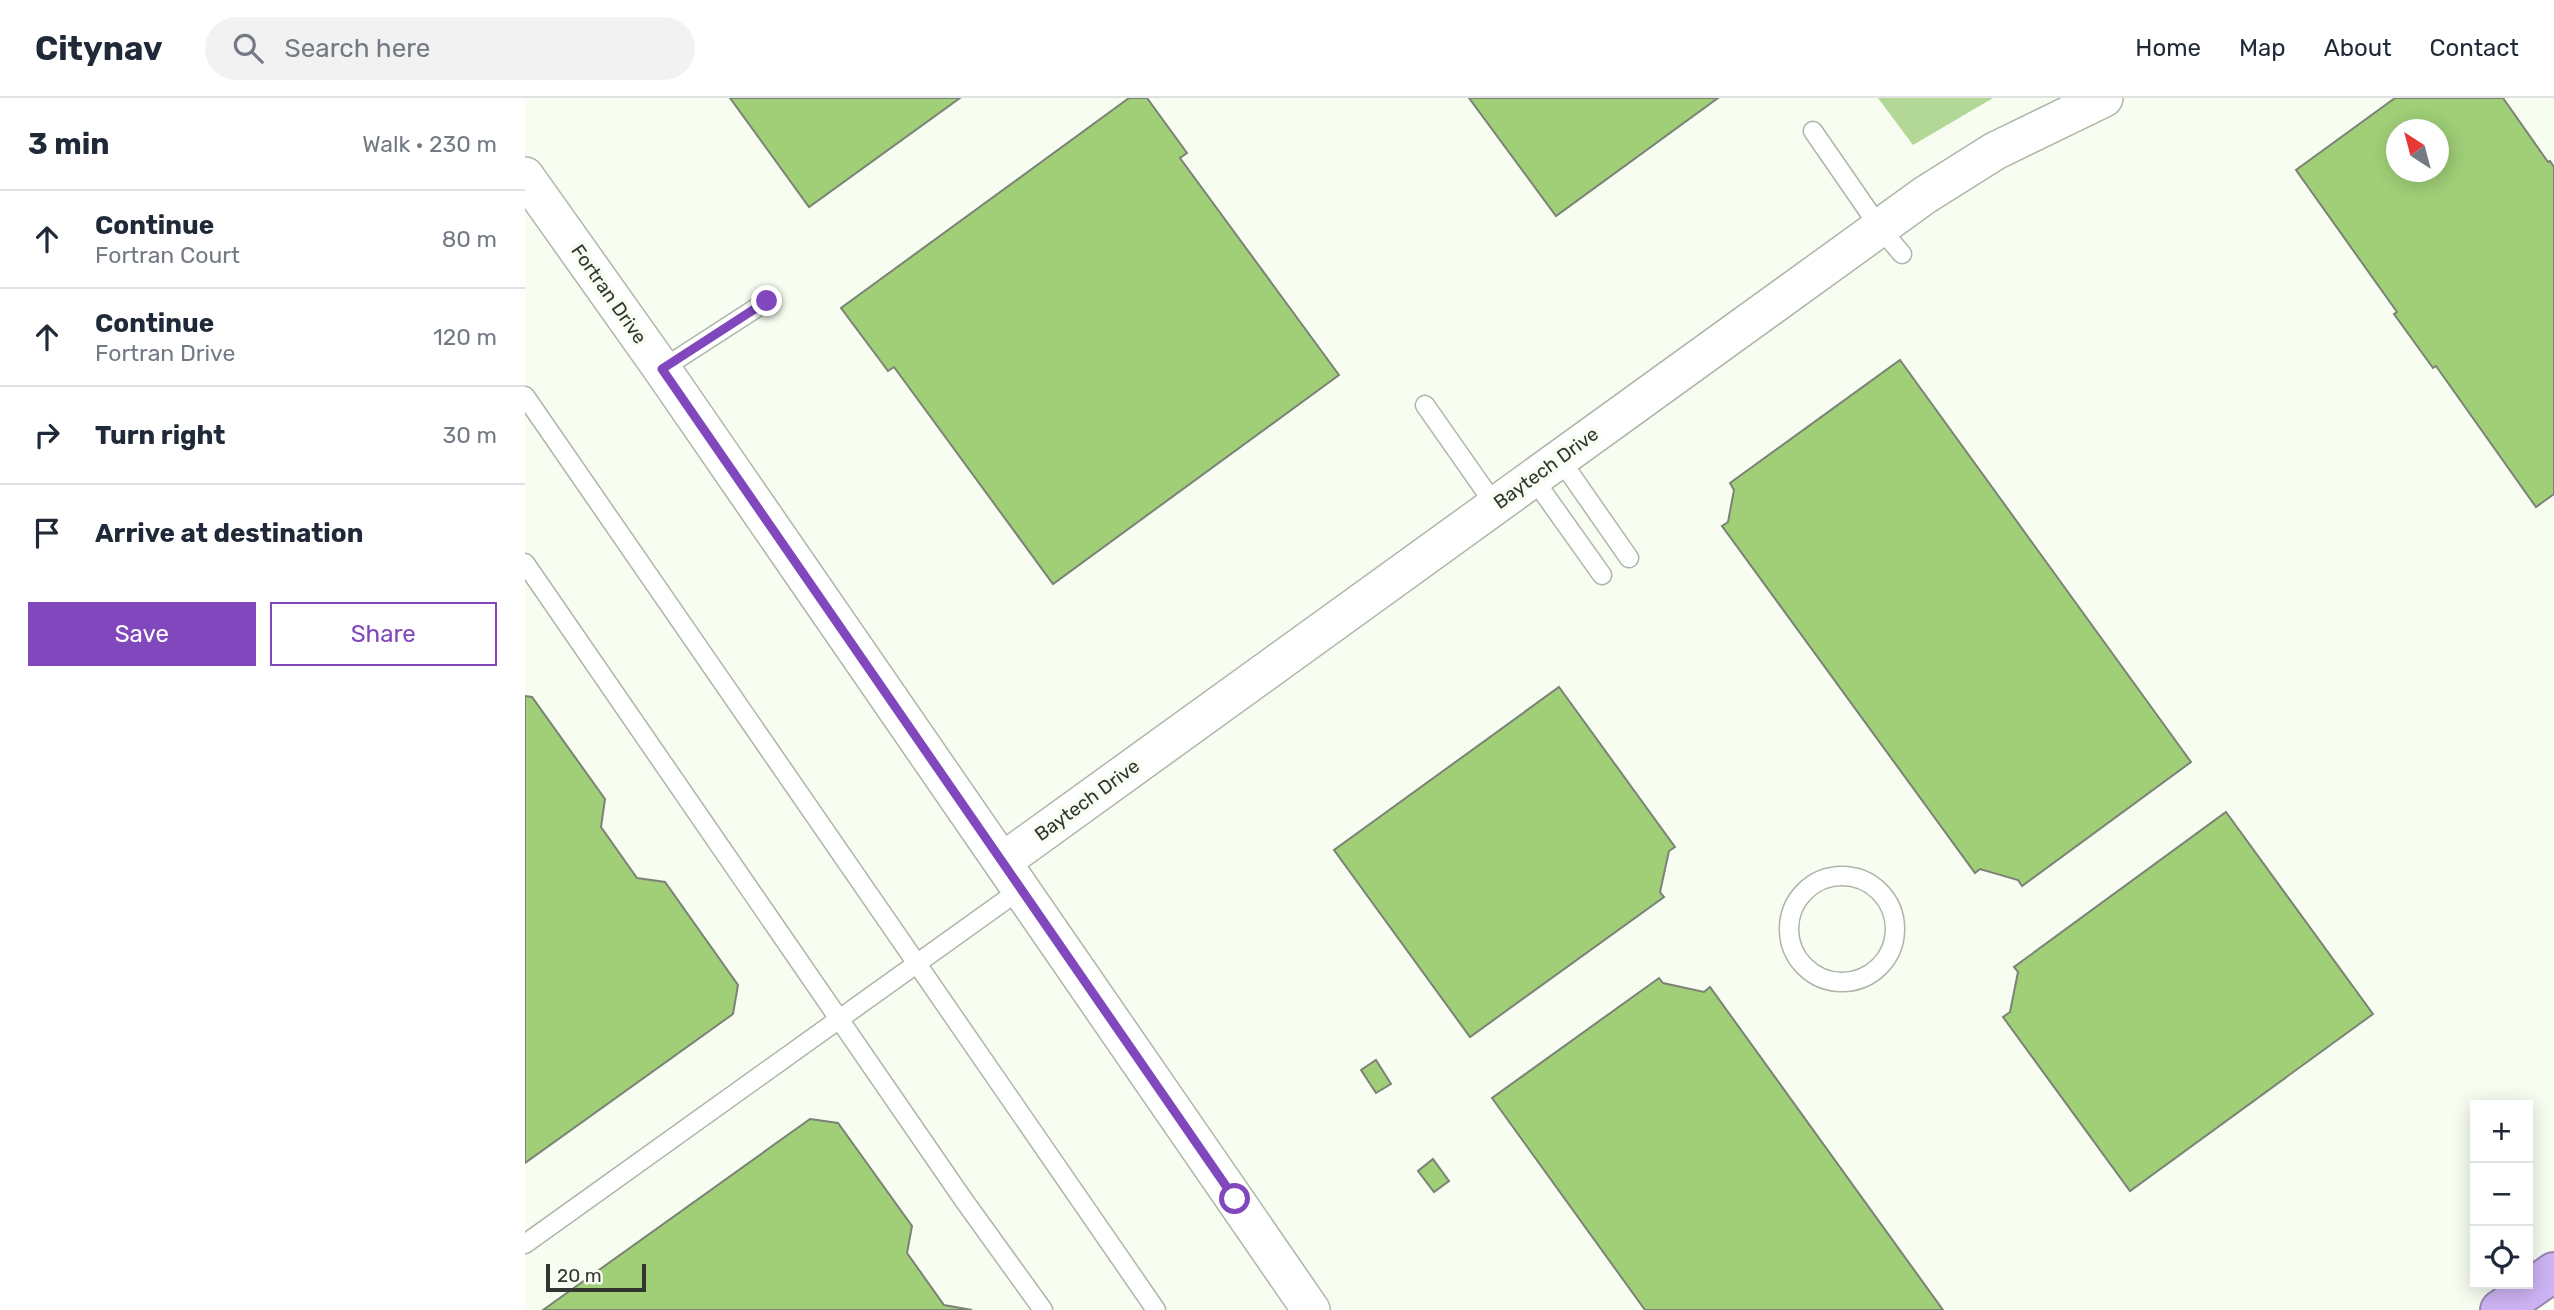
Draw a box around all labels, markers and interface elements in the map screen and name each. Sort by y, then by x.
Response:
search box [205,17,695,80]
text: Citynav [35,29,163,68]
icon: search [229,29,267,67]
text: Search here [285,33,430,64]
text: Home [2135,34,2201,62]
text: Map [2239,34,2286,62]
text: About [2324,34,2392,62]
text: Contact [2430,34,2519,62]
north arrow [2386,119,2449,182]
text: 3 min [28,126,110,162]
text: Walk · 230 m [362,130,497,158]
text: Continue [95,210,214,241]
icon: ahead [28,220,66,258]
text: 80 m [442,225,497,253]
street label: Fortran Drive [566,240,652,348]
text: Fortran Court [95,241,240,269]
route end [751,285,782,316]
text: Continue [95,308,214,339]
icon: ahead [28,318,66,356]
text: 120 m [433,323,497,351]
text: Fortran Drive [95,339,235,367]
icon: right [28,416,66,454]
text: Turn right [95,420,225,451]
text: 30 m [442,421,497,449]
street label: Baytech Drive [1489,422,1603,514]
icon: arrive [28,514,66,552]
text: Arrive at destination [95,518,363,549]
button: Save [28,602,256,666]
button: Share [270,602,497,666]
street label: Baytech Drive [1030,754,1144,846]
map controls [2470,1100,2533,1289]
button: + [2470,1100,2533,1163]
button: − [2470,1163,2533,1226]
route start [1219,1183,1250,1214]
button: locate [2470,1226,2533,1289]
scale bar [546,1261,646,1293]
text: 20 m [557,1264,602,1287]

